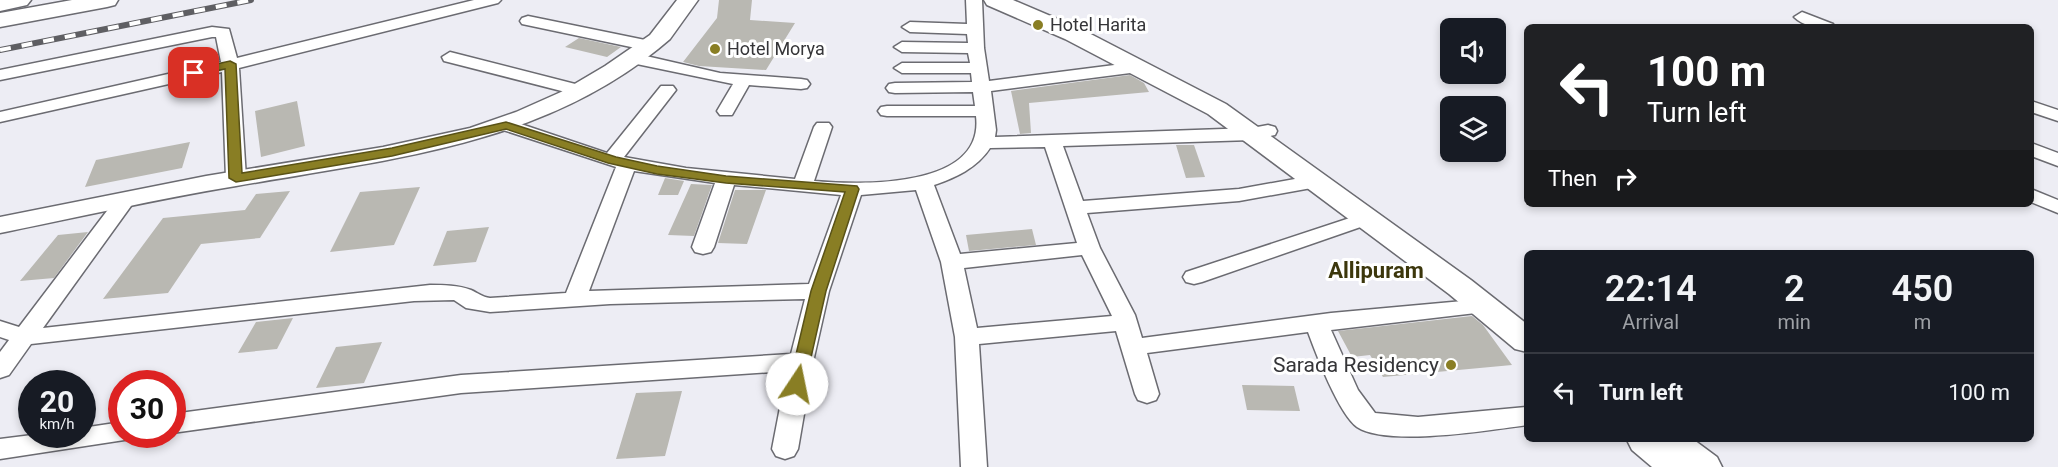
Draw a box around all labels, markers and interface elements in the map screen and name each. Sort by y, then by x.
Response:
place label: Hotel Harita [1050,14,1146,35]
marker: Hotel Harita [1031,18,1045,32]
map controls [1440,18,1506,162]
button: sound [1440,18,1506,84]
place label: Hotel Morya [727,38,825,59]
marker: Hotel Morya [708,42,722,56]
pin [168,47,219,98]
text: 100 m [1647,47,1766,96]
icon: left [1548,48,1626,126]
icon: arrive [177,56,210,89]
button: layers [1440,96,1506,162]
text: Turn left [1647,97,1747,129]
icon: right [1609,162,1642,195]
text: Then [1548,166,1597,191]
district label: Allipuram [1328,258,1424,283]
text: 22:14 [1605,268,1697,310]
text: 2 [1784,268,1804,310]
text: 450 [1892,268,1953,310]
text: Arrival [1622,310,1679,334]
text: min [1777,310,1811,334]
text: m [1914,310,1931,334]
position arrow [765,352,829,416]
place label: Sarada Residency [1273,353,1439,377]
marker: Sarada Residency [1444,358,1458,372]
speed limit sign: 30 [108,370,186,448]
icon: left [1548,376,1581,409]
text: Turn left [1599,380,1683,405]
text: 100 m [1948,380,2010,405]
text: 20 [40,384,74,419]
text: km/h [39,415,75,433]

